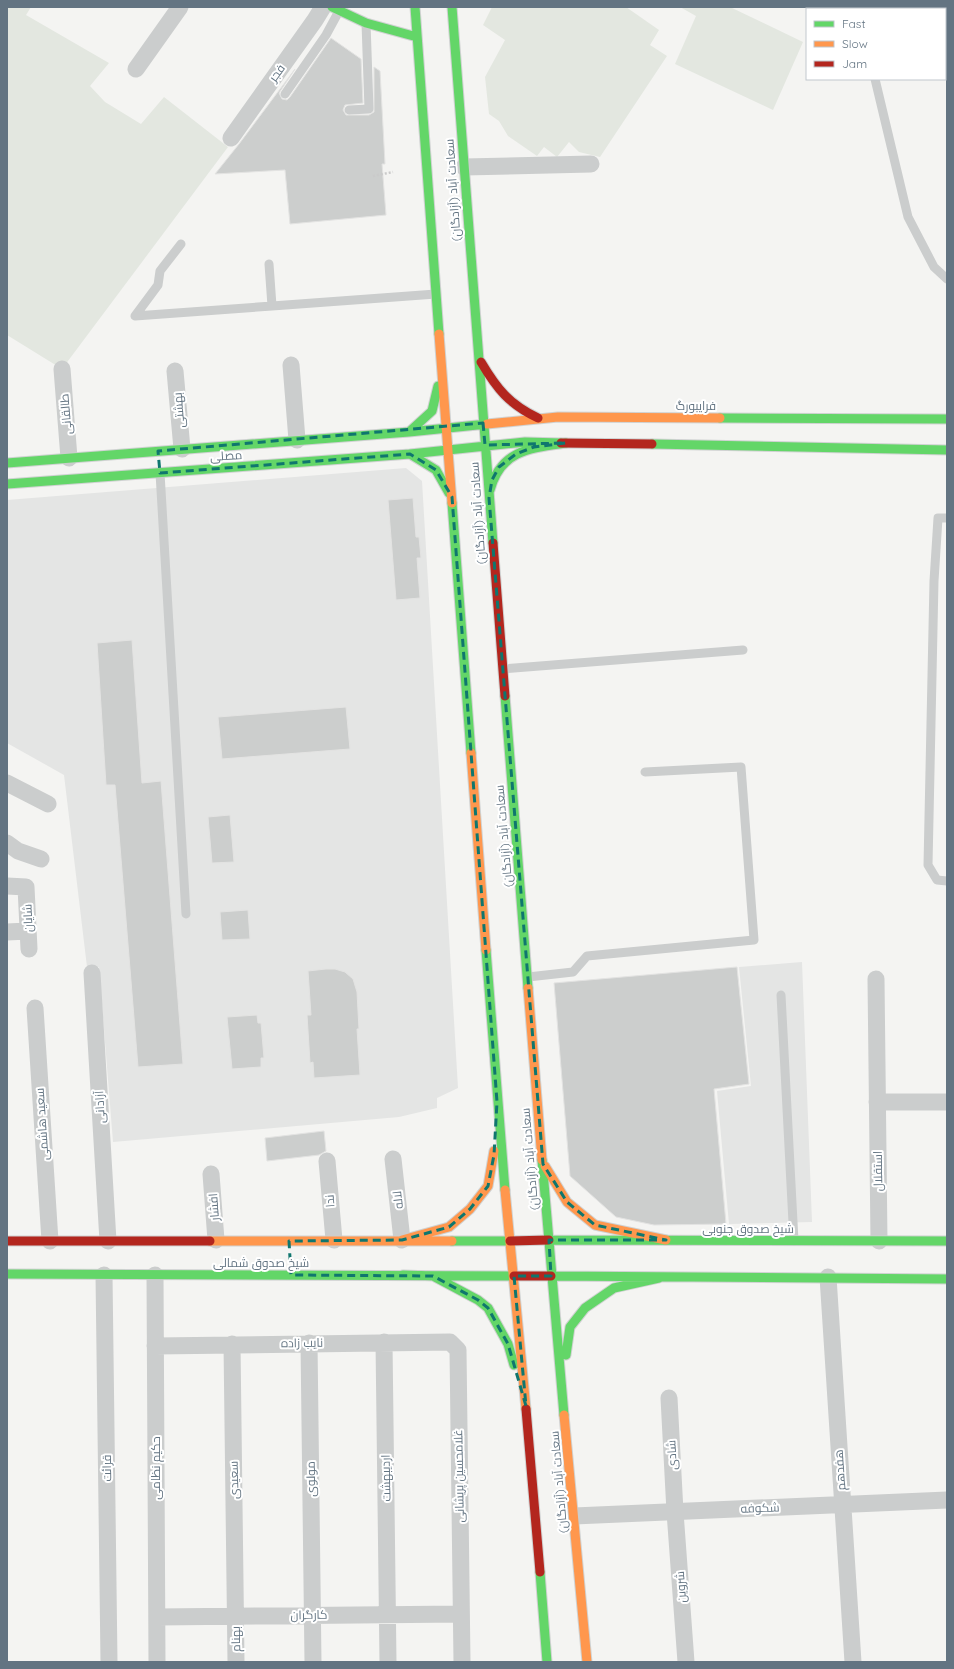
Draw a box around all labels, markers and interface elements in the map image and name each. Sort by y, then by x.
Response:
legend [806,8,946,80]
text: Fast [842,16,866,31]
text: Slow [842,36,868,51]
text: Jam [842,56,867,71]
street label: فجر [265,61,288,85]
street label: سعادت آباد (آزادگان) [441,138,464,242]
street label: بهشتی [169,392,188,428]
street label: طالقانی [56,393,75,435]
street label: فرایبورگ [676,398,716,413]
street label: مصلی [209,447,243,464]
street label: سعادت آباد (آزادگان) [466,461,489,565]
street label: سعادت آباد (آزادگان) [492,784,515,888]
street label: شایان [20,904,35,932]
street label: سعید هاشمی [31,1087,52,1161]
street label: آزادانی [91,1090,108,1124]
street label: سعادت آباد (آزادگان) [518,1107,541,1211]
street label: استقلال [870,1151,885,1191]
street label: لاله [389,1190,406,1210]
street label: افشار [205,1193,222,1222]
street label: ندا [321,1194,338,1208]
street label: شیخ صدوق جنوبی [702,1221,794,1237]
street label: شیخ صدوق شمالی [213,1255,309,1271]
street label: نایب زاده [281,1335,323,1350]
street label: غلامحسین پریشانی [450,1429,469,1523]
street label: سعادت آباد (آزادگان) [547,1430,570,1534]
street label: حکیم نظامی [148,1436,164,1500]
street label: شادی [663,1440,680,1470]
street label: هفدهم [831,1449,849,1491]
street label: قرائت [99,1454,114,1482]
street label: اردیبهشت [378,1454,393,1502]
street label: سعیدی [226,1461,241,1499]
street label: مولوی [303,1461,318,1497]
street label: شکوفه [740,1499,780,1516]
street label: شروین [672,1571,689,1603]
street label: کارگران [290,1607,328,1622]
street label: بهنام [228,1626,244,1652]

